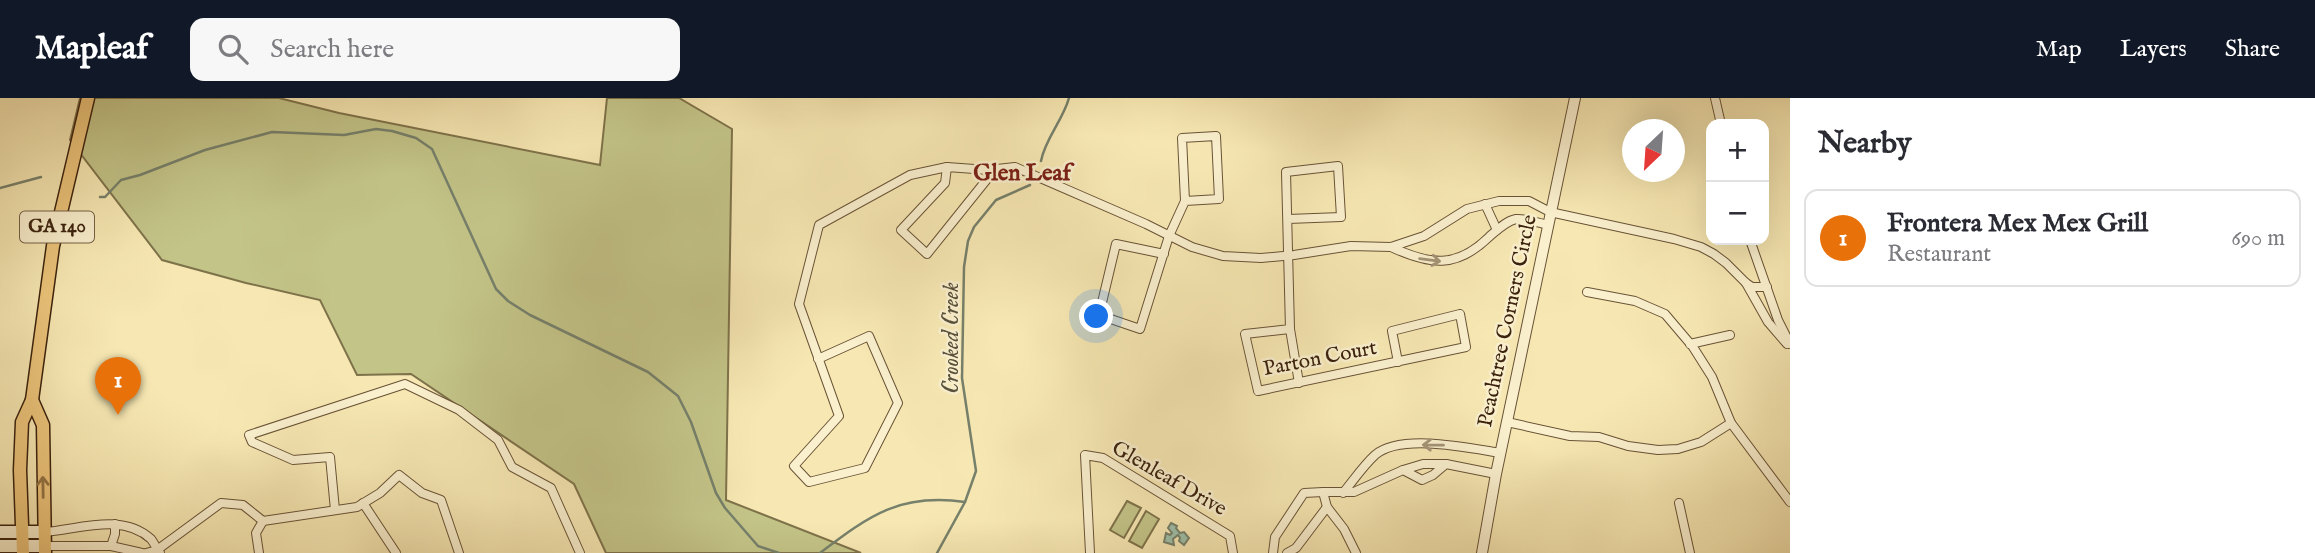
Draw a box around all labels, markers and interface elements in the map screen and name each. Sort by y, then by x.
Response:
search box [190,18,680,81]
text: Mapleaf [35,28,148,70]
icon: search [214,30,252,68]
text: Search here [270,33,394,66]
text: Map [2036,34,2082,65]
text: Layers [2120,34,2187,65]
text: Share [2225,34,2280,65]
north arrow [1622,119,1685,182]
map controls [1706,119,1769,245]
button: + [1706,119,1769,182]
text: Nearby [1818,125,1911,163]
district label: Glen Leaf [973,159,1075,188]
button: − [1706,182,1769,245]
text: Frontera Mex Mex Grill [1887,207,2148,240]
road number: GA 140 [20,211,94,242]
street label: Peachtree Corners Circle [1472,212,1544,430]
text: 1 [1839,224,1847,253]
text: 690 m [2231,224,2285,253]
text: Restaurant [1887,240,1991,269]
one-way arrow [1418,253,1441,266]
water label: Crooked Creek [937,282,966,394]
your location [1079,299,1113,333]
street label: Parton Court [1261,335,1379,383]
pin: 1 [95,357,141,415]
street label: Glenleaf Drive [1107,435,1232,523]
one-way arrow [1422,438,1445,452]
one-way arrow [36,476,49,499]

